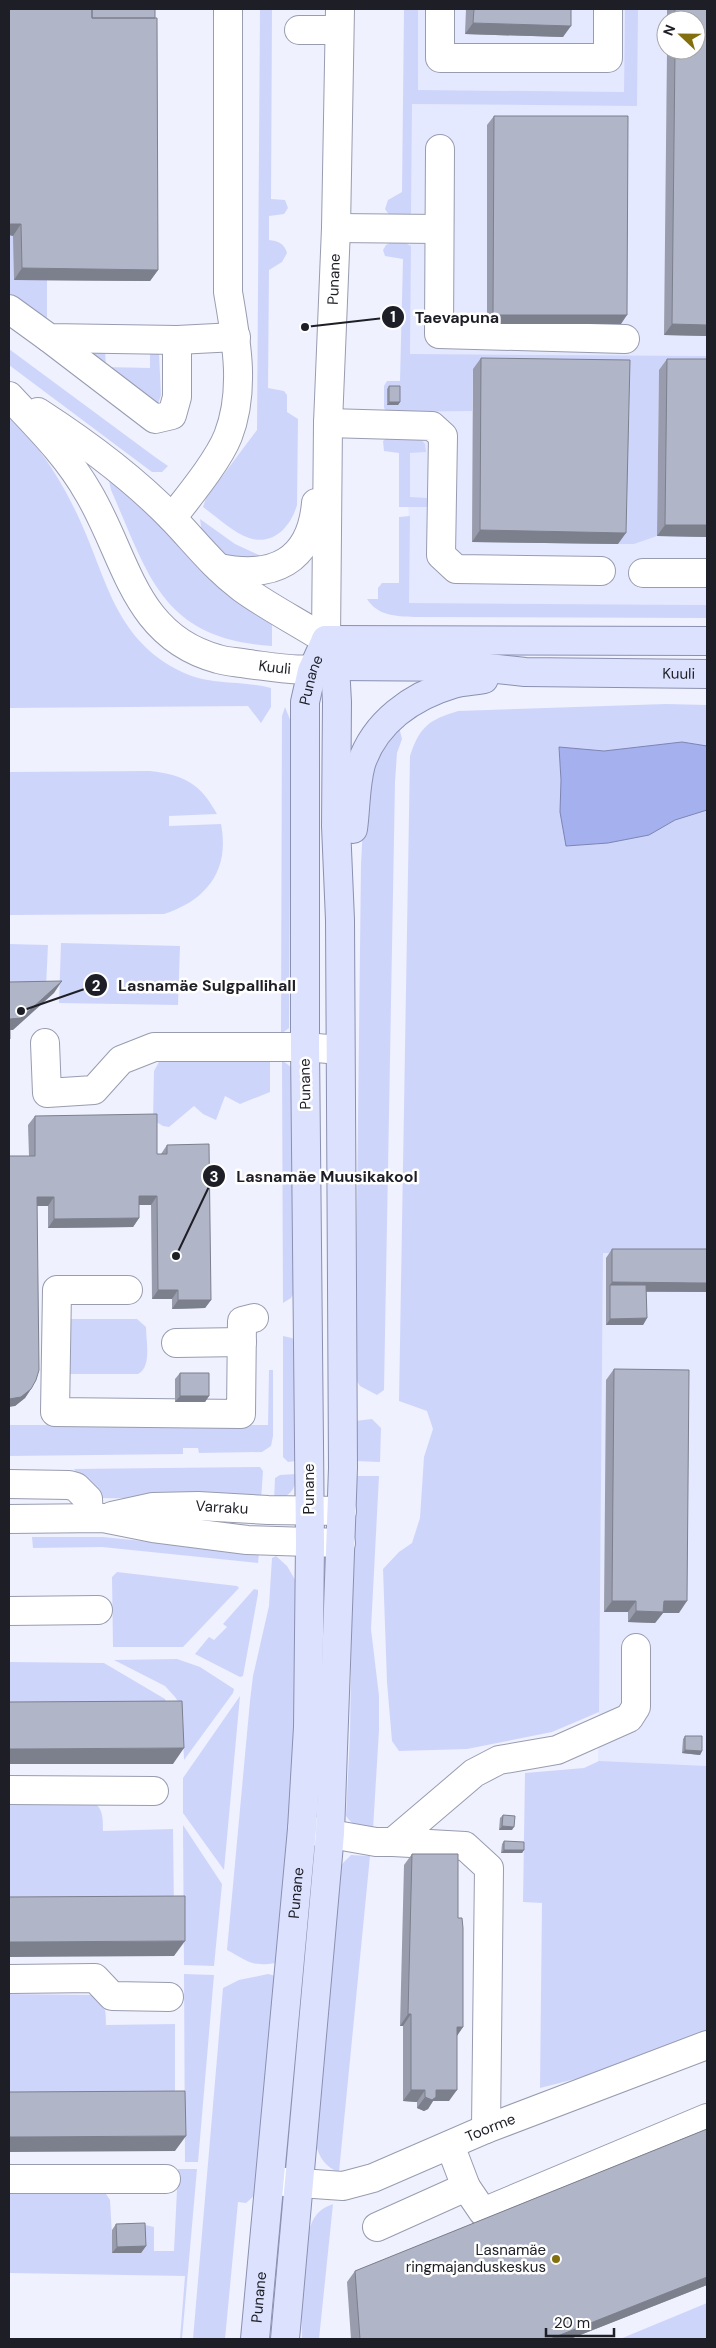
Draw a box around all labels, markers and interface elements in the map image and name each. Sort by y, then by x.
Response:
north arrow [656,10,706,60]
text: N [659,22,679,38]
street label: Punane [323,253,345,305]
callout: Taevapuna [380,301,510,332]
text: 1 [390,307,396,327]
text: Taevapuna [415,307,499,328]
street label: Punane [295,652,328,707]
street label: Kuuli [257,655,292,679]
street label: Kuuli [662,664,695,684]
callout: Lasnamäe Sulgpallihall [83,970,306,1001]
text: Lasnamäe Sulgpallihall [118,975,296,996]
text: 2 [92,976,101,996]
street label: Punane [295,1058,315,1110]
callout: Lasnamäe Muusikakool [201,1161,428,1192]
text: Lasnamäe Muusikakool [236,1166,418,1187]
text: 3 [209,1167,219,1187]
street label: Punane [299,1463,319,1515]
street label: Varraku [195,1496,249,1519]
street label: Punane [284,1866,308,1919]
street label: Toorme [462,2109,518,2147]
place label: Lasnamäe ringmajanduskeskus [406,2240,546,2277]
marker: Lasnamäe ringmajanduskeskus [550,2253,562,2265]
street label: Punane [247,2271,271,2324]
scale bar [546,2306,614,2338]
text: 20 m [554,2313,590,2333]

